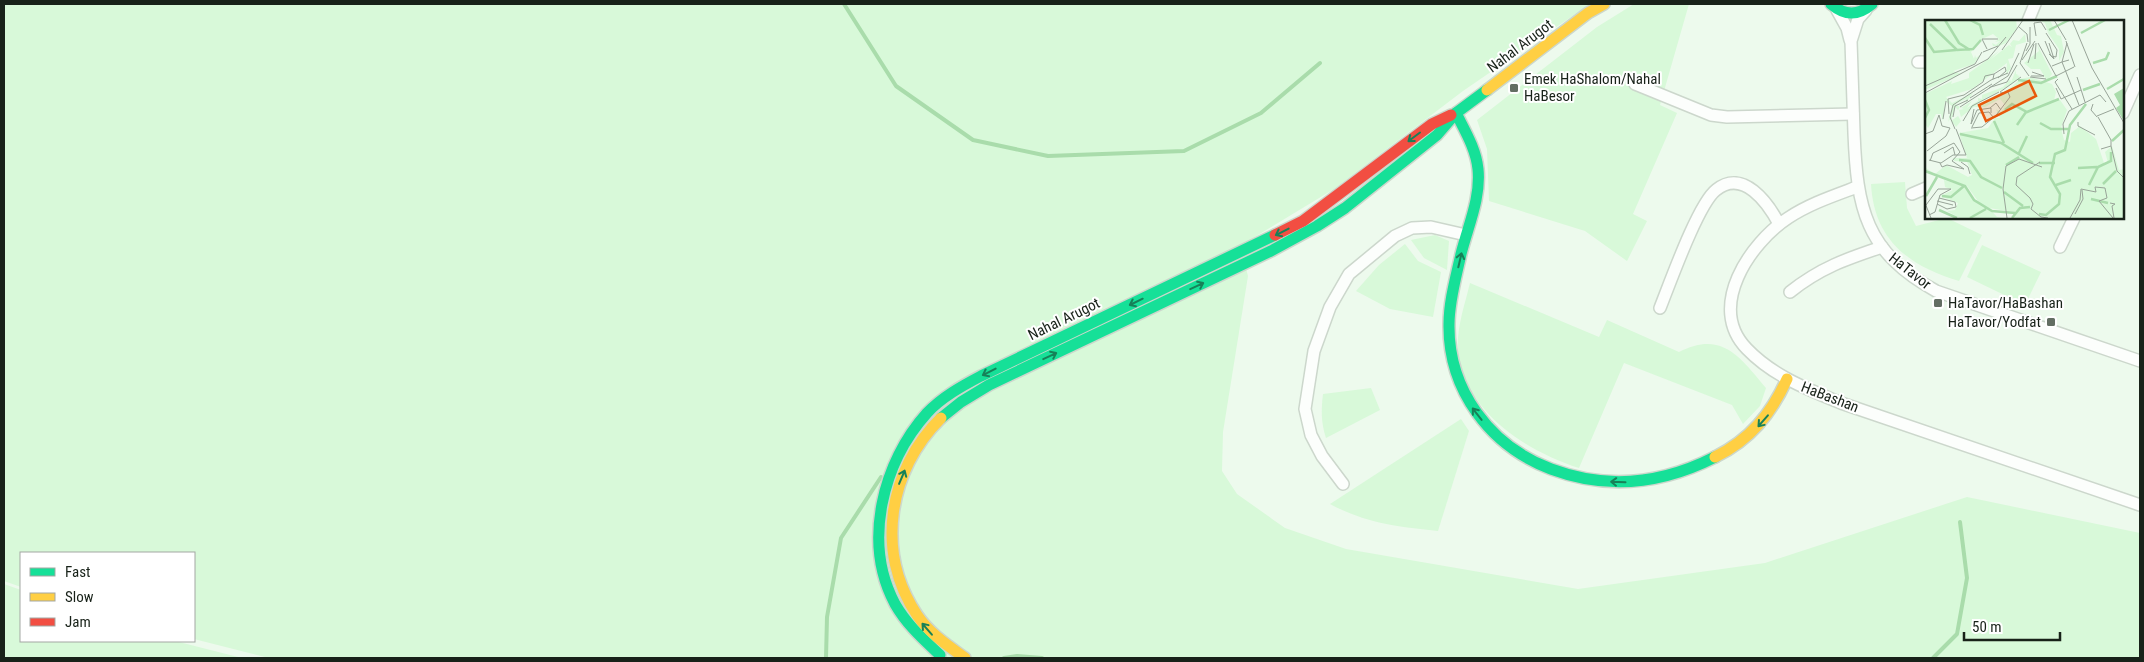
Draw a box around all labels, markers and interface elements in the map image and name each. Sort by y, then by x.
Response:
street label: Nahal Arugot [1484,15,1556,77]
inset map [1925,20,2124,219]
place label: Emek HaShalom/Nahal HaBesor [1524,70,1661,105]
marker: Emek HaShalom/Nahal HaBesor [1508,82,1520,94]
one-way arrow [1407,132,1421,142]
one-way arrow [1275,228,1290,237]
street label: HaTavor [1885,249,1935,293]
one-way arrow [1456,252,1465,268]
one-way arrow [1189,281,1204,290]
street label: Nahal Arugot [1025,294,1103,344]
place label: HaTavor/HaBashan [1948,294,2063,312]
one-way arrow [1128,297,1143,307]
marker: HaTavor/HaBashan [1932,297,1944,309]
place label: HaTavor/Yodfat [1948,313,2041,331]
marker: HaTavor/Yodfat [2045,316,2057,328]
one-way arrow [1043,351,1058,361]
one-way arrow [982,368,997,377]
street label: HaBashan [1799,378,1861,416]
one-way arrow [1472,408,1483,421]
one-way arrow [1758,415,1769,428]
one-way arrow [898,470,907,485]
one-way arrow [1611,478,1627,487]
legend [20,552,195,642]
text: Fast [65,563,90,581]
text: Slow [65,588,94,606]
scale bar [1964,610,2060,642]
text: Jam [65,613,91,631]
text: 50 m [1972,618,2002,636]
one-way arrow [921,622,933,635]

